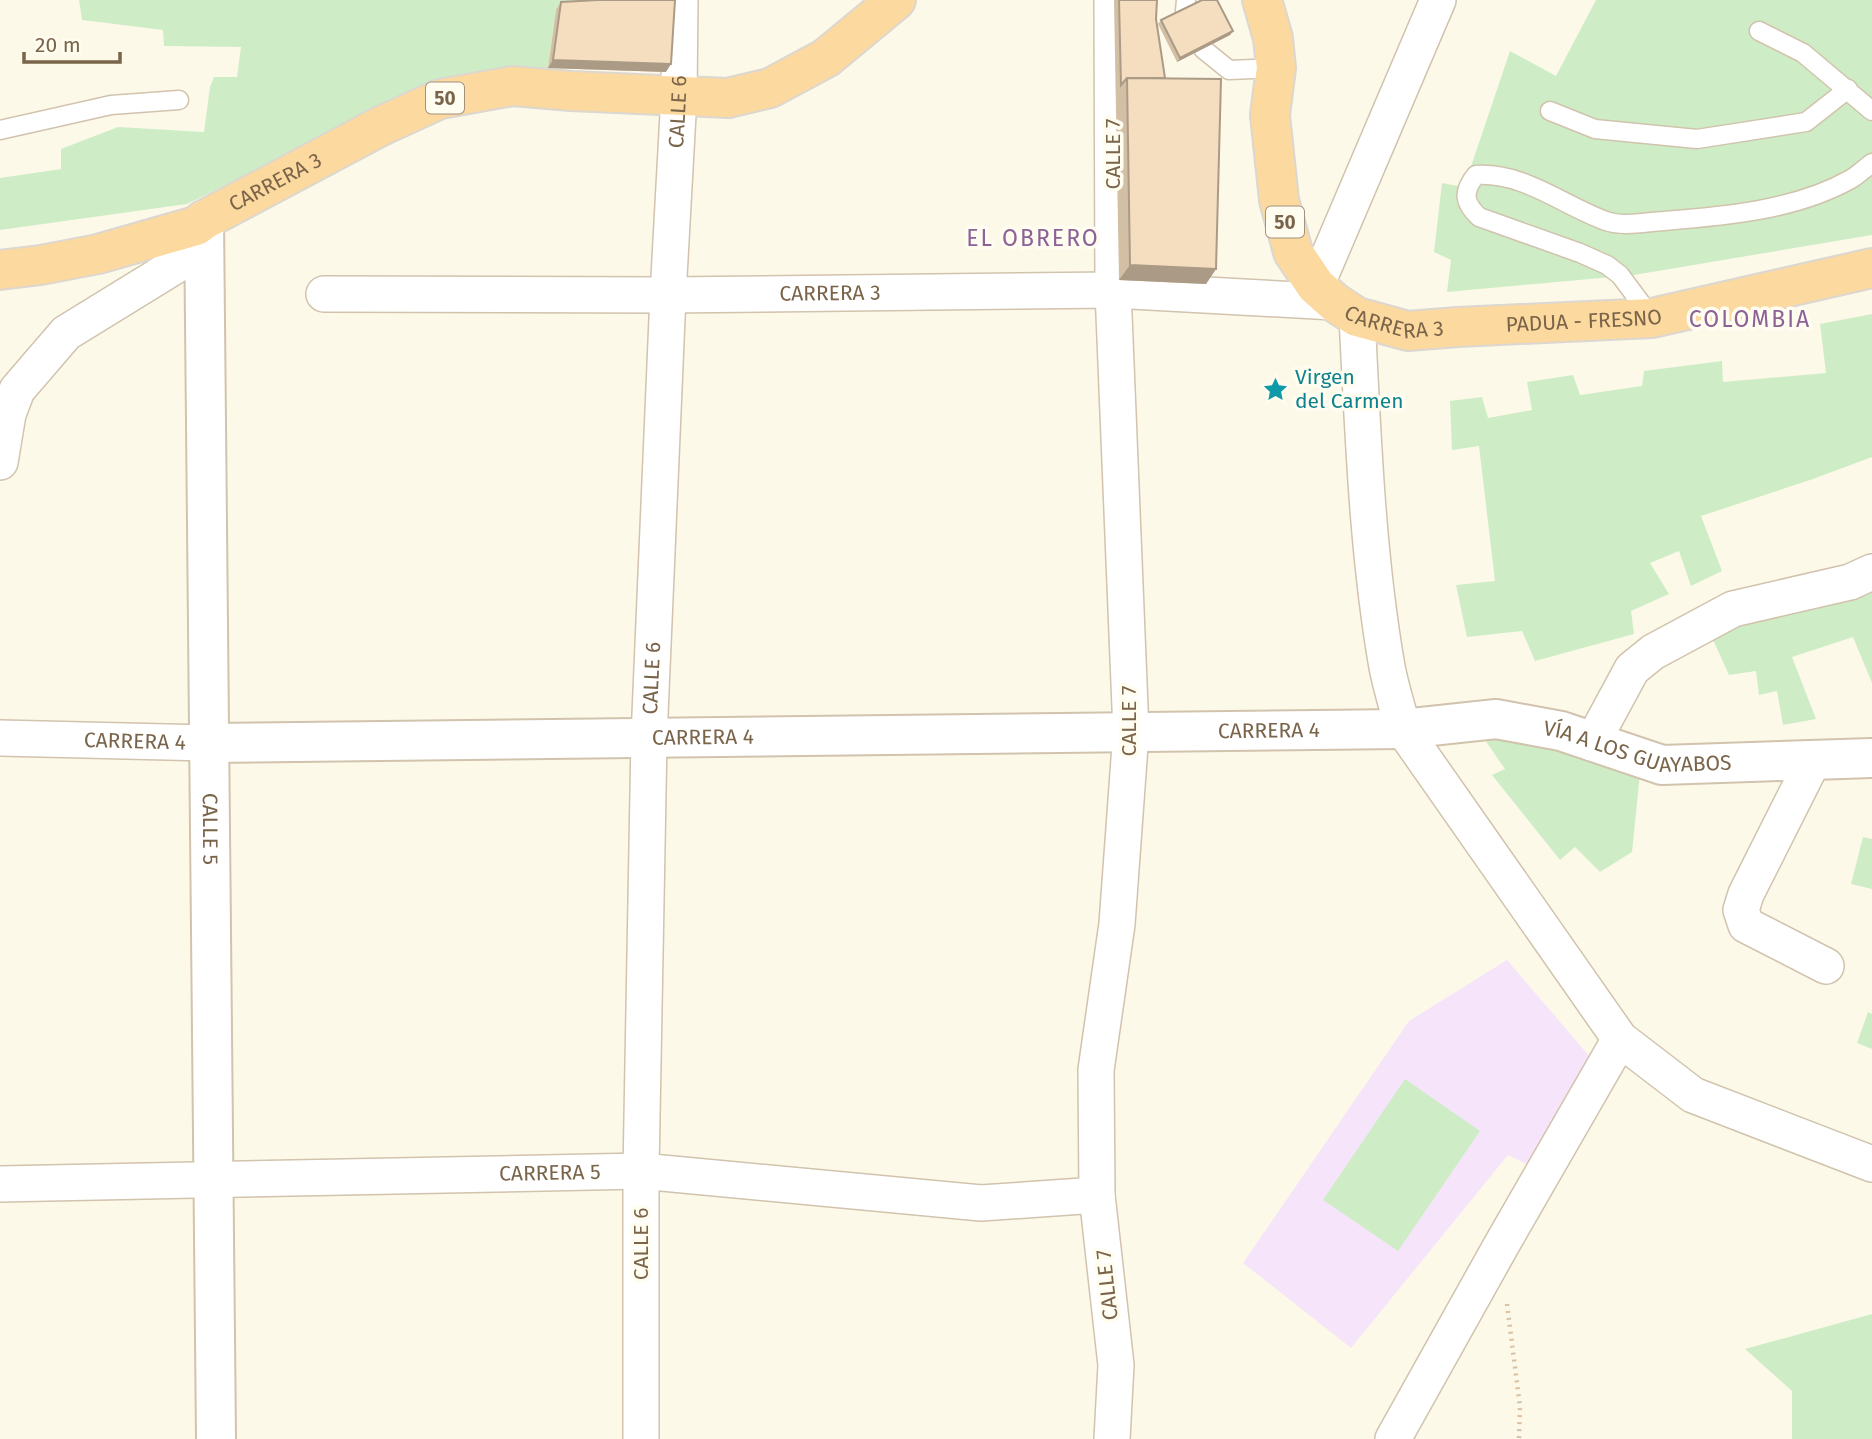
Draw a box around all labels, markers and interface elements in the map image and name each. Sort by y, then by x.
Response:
scale bar [24,21,121,65]
text: 20 m [35,32,81,58]
street label: CALLE 6 [663,75,692,149]
road number: 50 [426,82,464,114]
street label: CALLE 7 [1100,119,1126,189]
street label: CARRERA 3 [224,147,326,217]
road number: 50 [1266,206,1304,238]
district label: EL OBRERO [966,224,1100,252]
street label: CARRERA 3 [779,280,881,307]
street label: CARRERA 3 [1339,299,1445,344]
street label: PADUA - FRESNO [1505,303,1665,338]
district label: COLOMBIA [1689,305,1811,333]
place label: Virgen del Carmen [1295,364,1404,414]
place icon: Virgen del Carmen [1261,375,1289,403]
street label: CALLE 6 [637,641,666,715]
street label: CALLE 7 [1116,686,1142,756]
street label: VÍA A LOS GUAYABOS [1541,715,1732,778]
street label: CARRERA 4 [1218,717,1320,744]
street label: CARRERA 4 [652,724,754,751]
street label: CARRERA 4 [84,727,186,755]
street label: CALLE 5 [197,793,223,865]
street label: CARRERA 5 [499,1159,601,1187]
street label: CALLE 6 [628,1208,654,1280]
street label: CALLE 7 [1090,1248,1124,1322]

